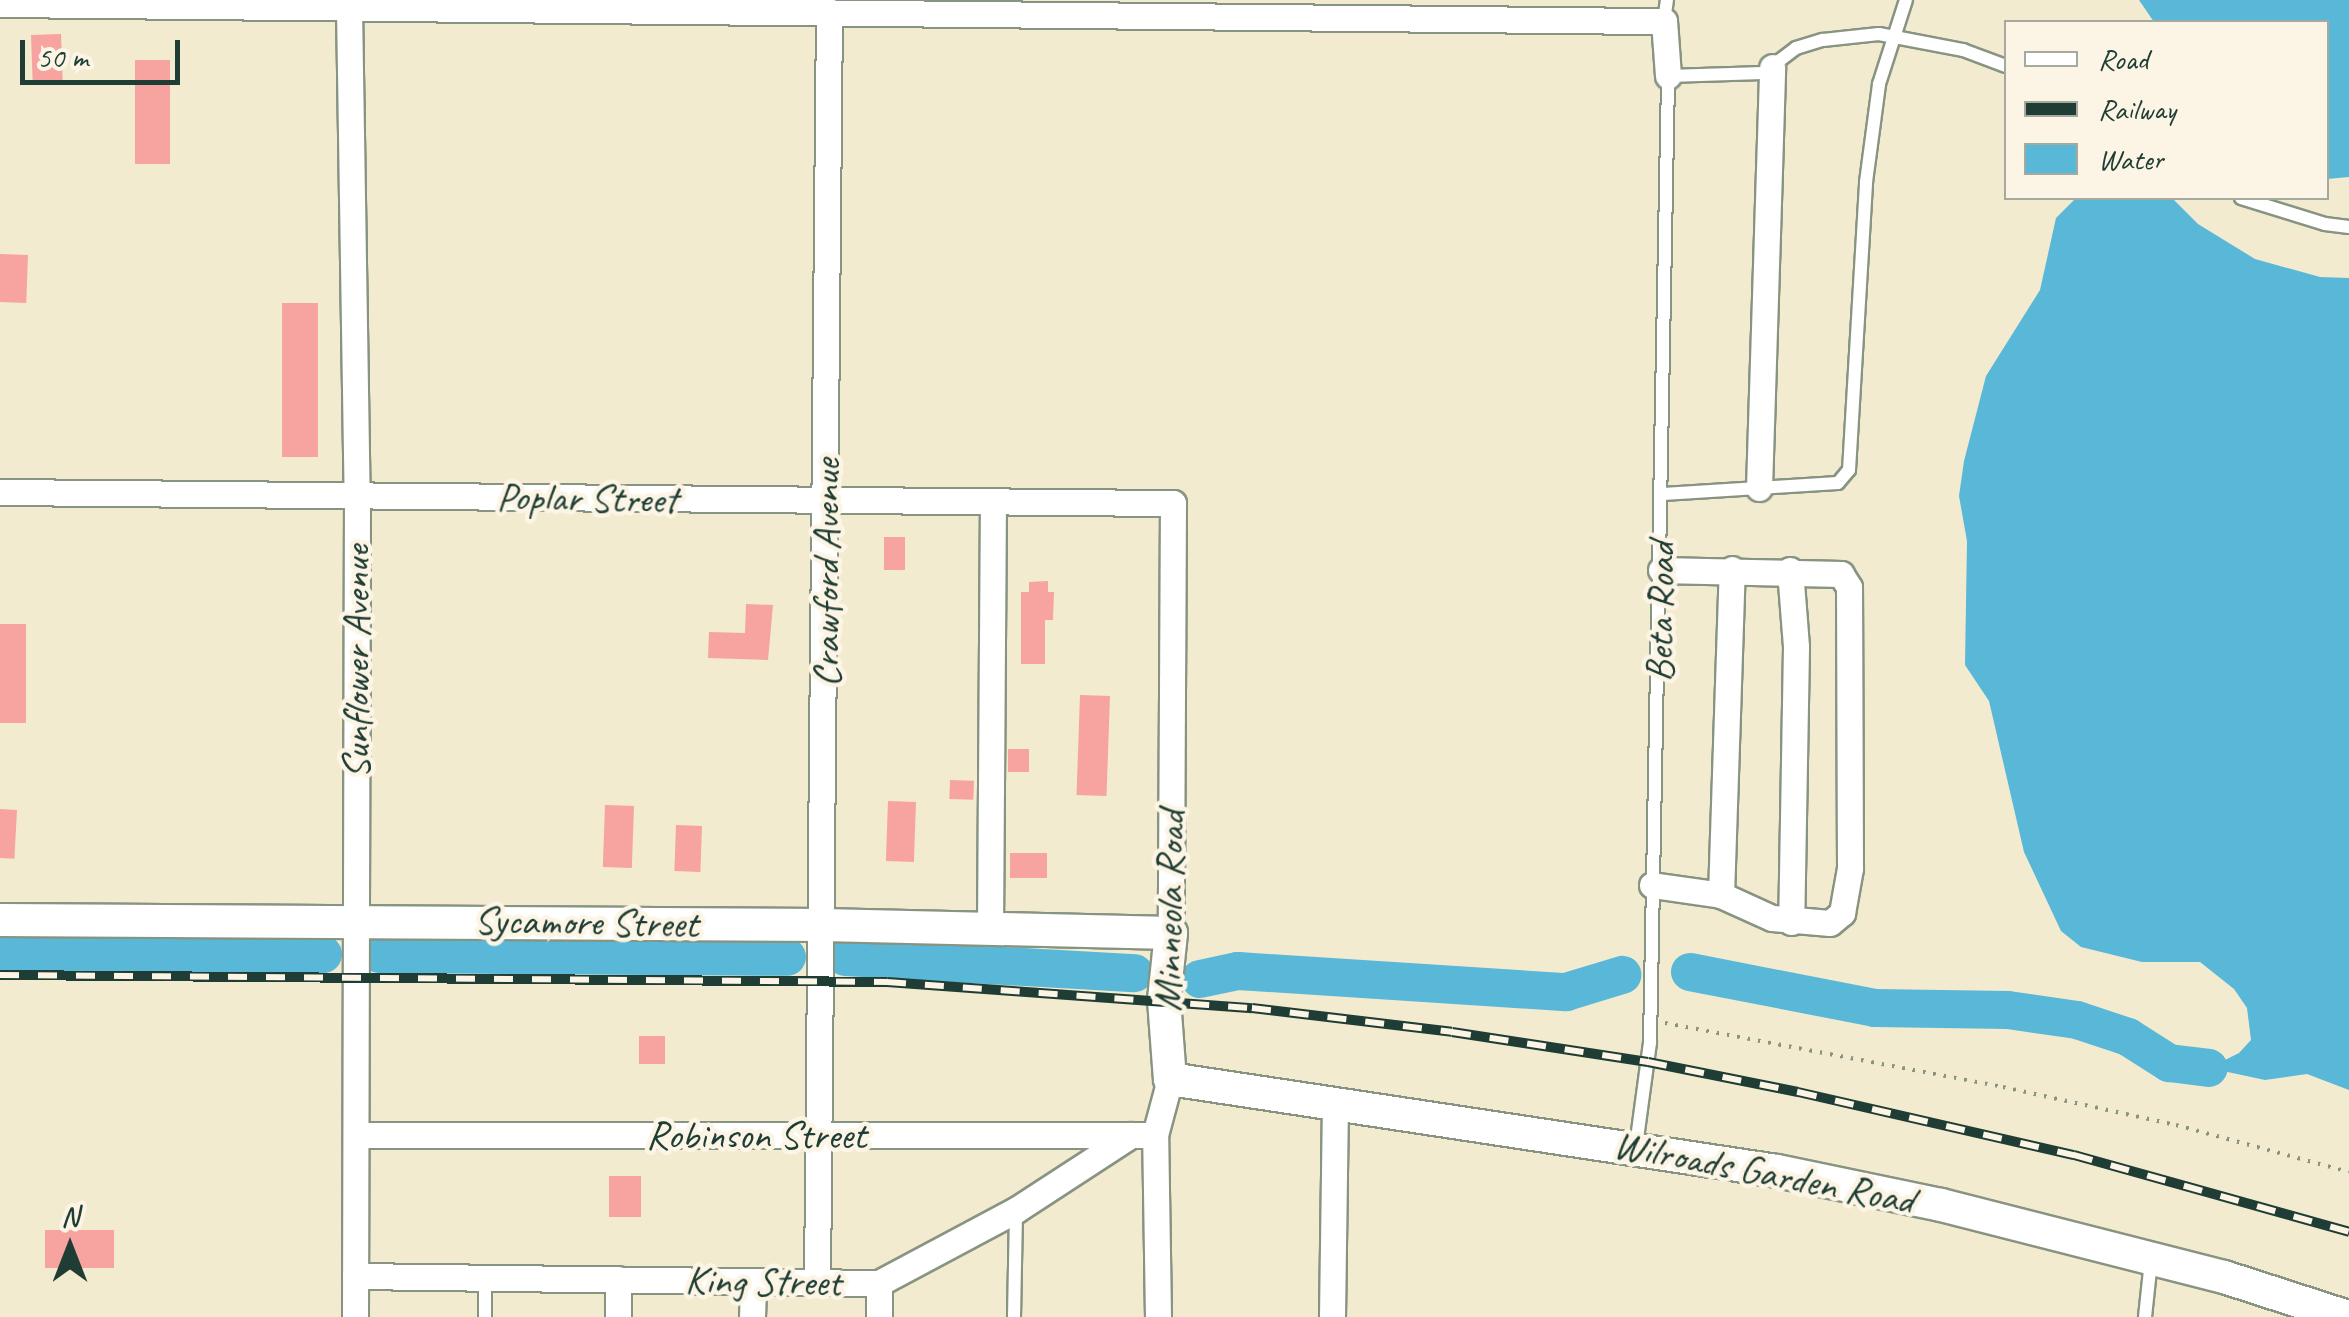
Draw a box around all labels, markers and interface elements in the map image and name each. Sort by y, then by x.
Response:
scale bar [25,20,185,82]
legend [2004,20,2329,200]
text: 50 m [37,38,88,76]
text: Road [2098,40,2148,78]
text: Railway [2098,90,2176,128]
text: Water [2098,140,2163,178]
street label: Crawford Avenue [802,459,850,687]
street label: Poplar Street [496,472,678,524]
street label: Beta Road [1635,542,1685,682]
street label: Sunflower Avenue [332,545,380,779]
street label: Minneola Road [1143,810,1195,1012]
street label: Sycamore Street [473,896,699,948]
street label: Robinson Street [646,1111,866,1159]
street label: Wilroads Garden Road [1611,1120,1917,1224]
north arrow [20,1197,120,1297]
text: N [61,1199,79,1234]
street label: King Street [684,1256,842,1306]

